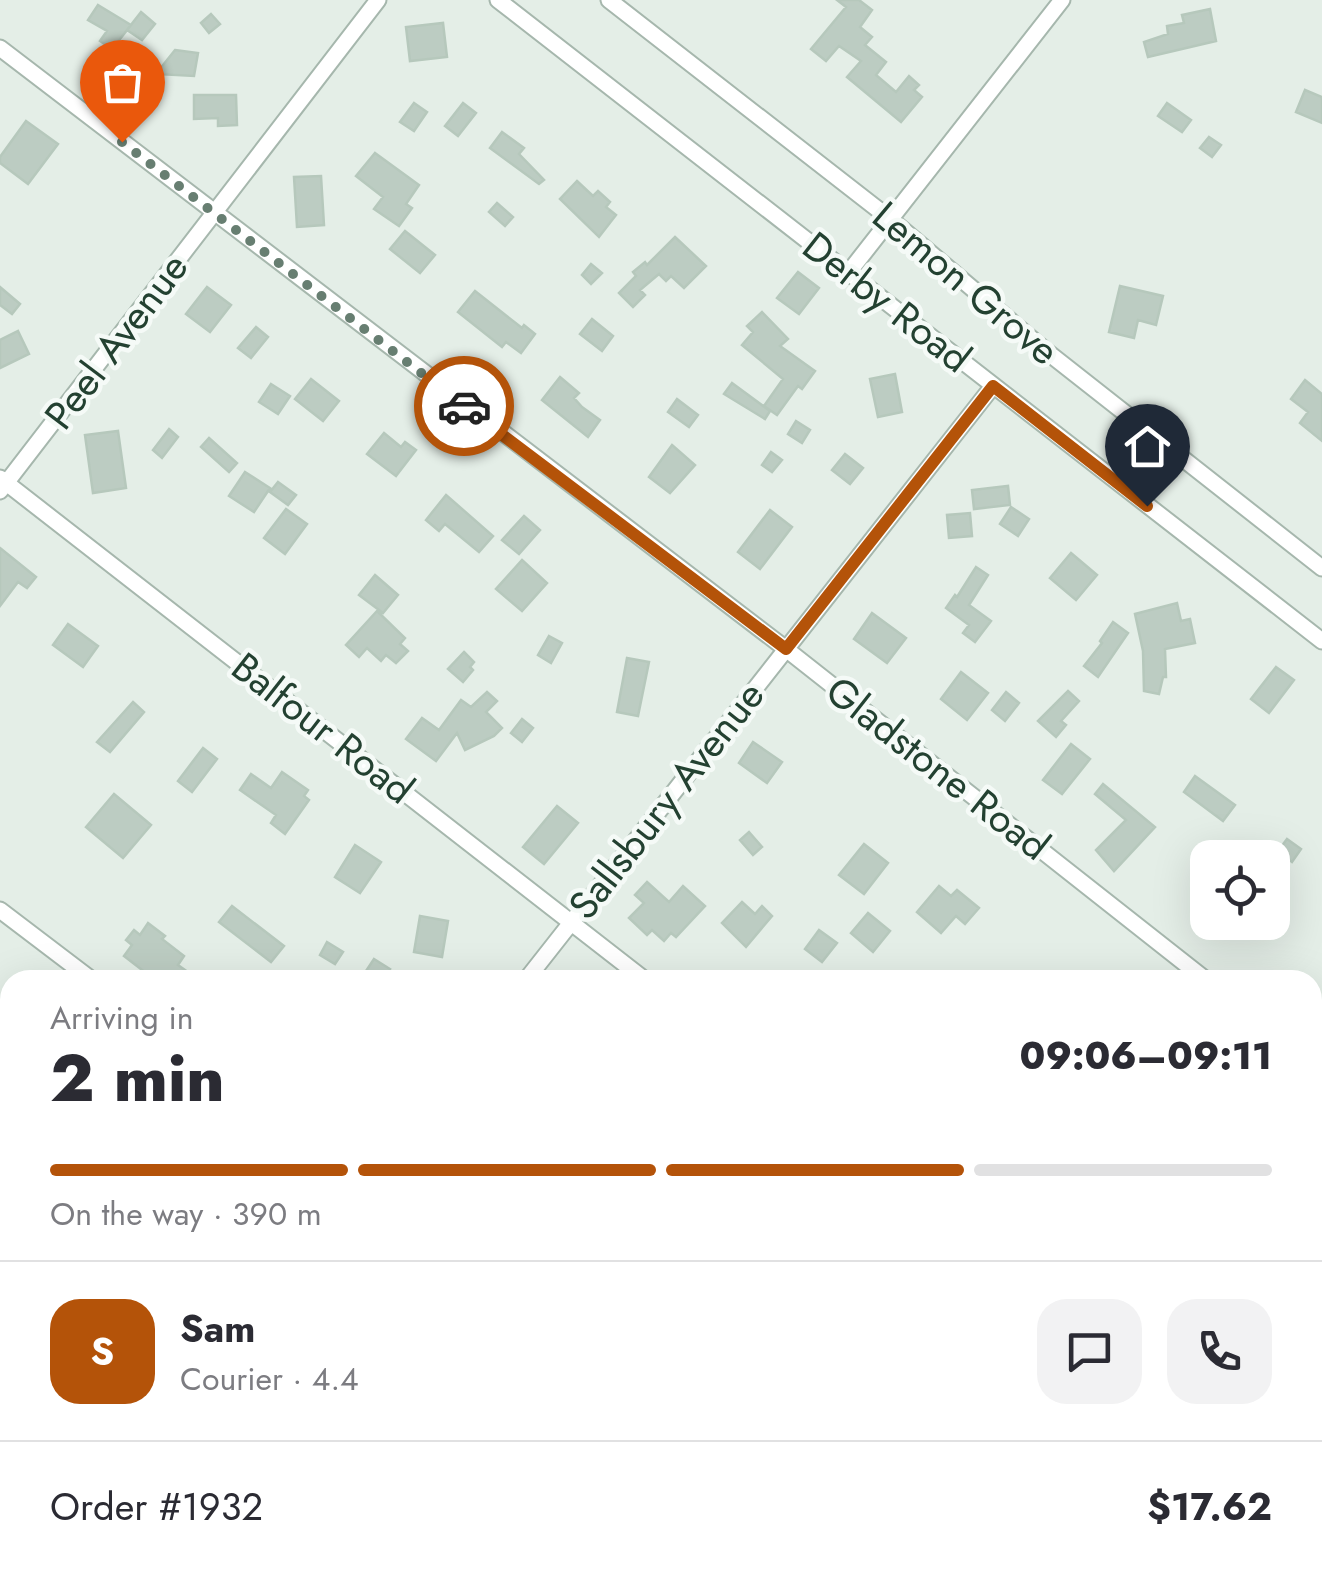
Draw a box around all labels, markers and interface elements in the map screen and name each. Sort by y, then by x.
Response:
pin [80,40,165,143]
icon: bag [95,55,150,110]
street label: Lemon Grove [860,188,1072,378]
street label: Derby Road [790,218,984,386]
street label: Peel Avenue [30,241,202,441]
courier [414,356,514,456]
icon: car [437,379,492,434]
pin [1105,404,1190,507]
icon: home [1120,419,1175,474]
street label: Balfour Road [220,638,426,818]
street label: Gladstone Road [814,662,1062,874]
street label: Sallsbury Avenue [554,668,778,932]
map controls [1190,840,1290,940]
button: locate [1190,840,1290,940]
text: Arriving in [50,995,194,1041]
text: 09:06–09:11 [1020,1028,1272,1083]
text: 2 min [50,1031,225,1125]
text: On the way · 390 m [50,1191,322,1237]
button: chat [1037,1299,1142,1404]
button: phone [1167,1299,1272,1404]
text: Sam [180,1301,255,1356]
text: S [91,1324,114,1379]
text: Courier · 4.4 [180,1356,359,1402]
text: Order #1932 [50,1479,263,1534]
text: $17.62 [1147,1479,1272,1534]

